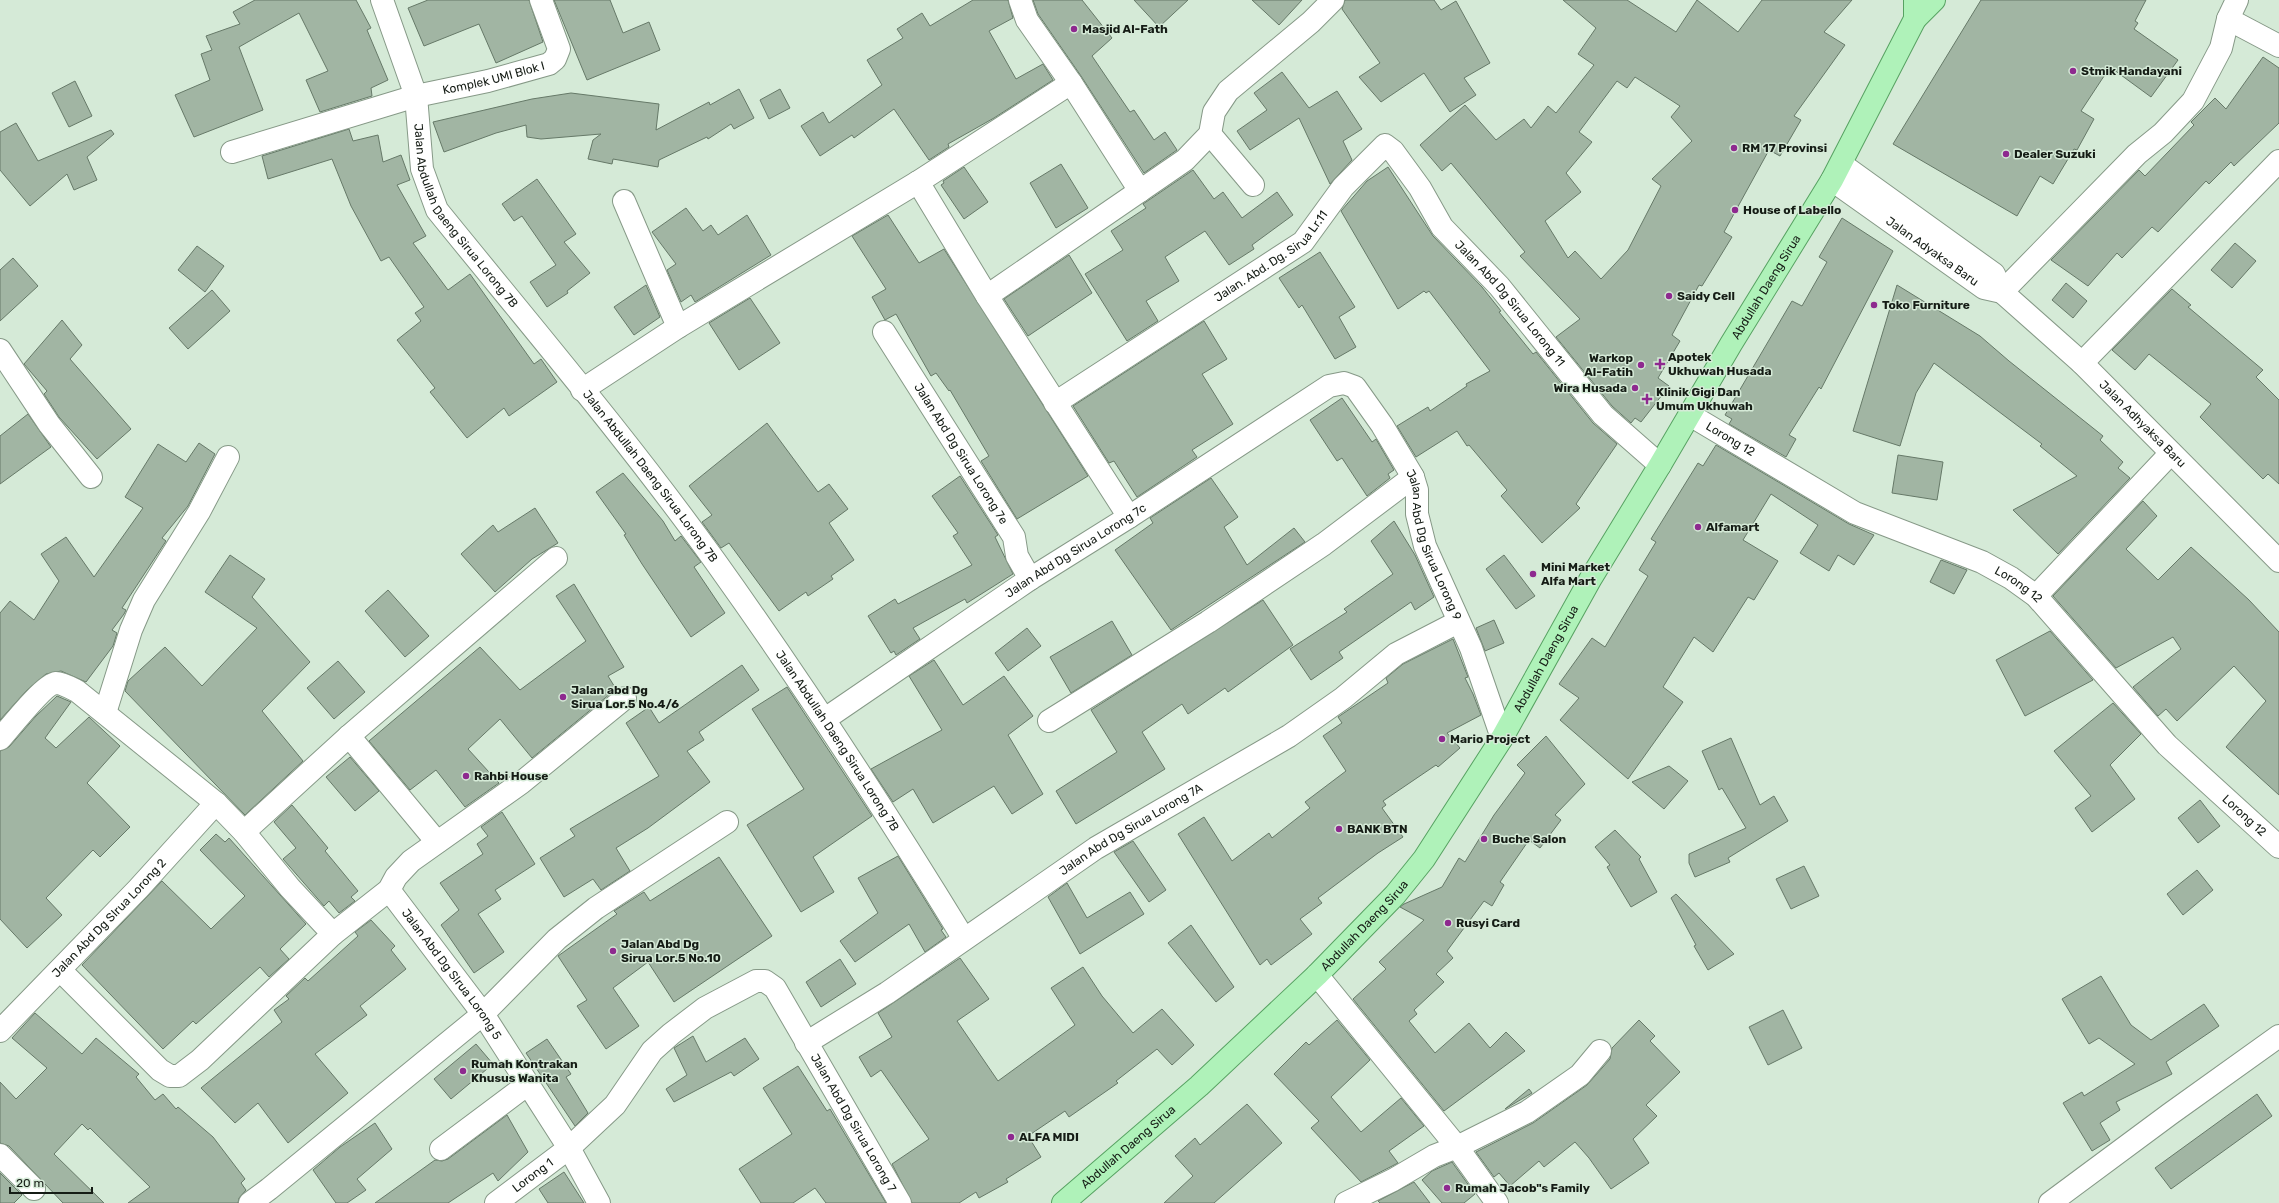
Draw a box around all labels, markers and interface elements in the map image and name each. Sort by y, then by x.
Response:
place label: Masjid Al-Fath [1082,22,1168,36]
marker: Masjid Al-Fath [1069,24,1079,34]
street label: Komplek UMI Blok I [441,59,546,97]
place label: Stmik Handayani [2081,64,2182,78]
marker: Stmik Handayani [2068,66,2078,76]
street label: Jalan Abdullah Daeng Sirua Lorong 7B [411,123,521,310]
place label: RM 17 Provinsi [1742,141,1827,155]
marker: RM 17 Provinsi [1729,143,1739,153]
place label: Dealer Suzuki [2014,147,2096,161]
marker: Dealer Suzuki [2001,149,2011,159]
place label: House of Labello [1743,203,1841,217]
marker: House of Labello [1730,205,1740,215]
street label: Jalan. Abd. Dg. Sirua Lr.11 [1212,208,1330,305]
street label: Jalan Adyaksa Baru [1883,214,1981,289]
street label: Abdullah Daeng Sirua [1729,232,1804,342]
street label: Jalan Abd Dg Sirua Lorong 11 [1452,238,1568,369]
place label: Saidy Cell [1677,289,1735,303]
marker: Saidy Cell [1664,291,1674,301]
place label: Toko Furniture [1882,298,1970,312]
marker: Toko Furniture [1869,300,1879,310]
place label: Apotek Ukhuwah Husada [1668,350,1772,378]
place label: Warkop Al-Fatih [1584,351,1633,379]
marker: Apotek Ukhuwah Husada [1655,359,1665,369]
marker: Warkop Al-Fatih [1636,360,1646,370]
street label: Jalan Adhyaksa Baru [2096,377,2189,470]
street label: Jalan Abd Dg Sirua Lorong 7e [911,381,1011,527]
place label: Wira Husada [1554,381,1627,395]
marker: Wira Husada [1630,383,1640,393]
place label: Klinik Gigi Dan Umum Ukhuwah [1656,385,1753,413]
street label: Jalan Abdullah Daeng Sirua Lorong 7B [580,387,721,565]
marker: Klinik Gigi Dan Umum Ukhuwah [1641,393,1653,405]
street label: Lorong 12 [1703,419,1757,459]
street label: Jalan Abd Dg Sirua Lorong 9 [1403,467,1464,622]
street label: Jalan Abd Dg Sirua Lorong 7c [1003,501,1149,601]
place label: Alfamart [1706,520,1760,534]
marker: Alfamart [1693,522,1703,532]
place label: Mini Market Alfa Mart [1541,560,1610,588]
street label: Lorong 12 [1992,563,2045,605]
marker: Mini Market Alfa Mart [1528,569,1538,579]
street label: Abdullah Daeng Sirua [1511,603,1581,715]
street label: Jalan Abdullah Daeng Sirua Lorong 7B [773,648,902,834]
place label: Jalan abd Dg Sirua Lor.5 No.4/6 [571,683,679,711]
marker: Jalan abd Dg Sirua Lor.5 No.4/6 [558,692,568,702]
place label: Mario Project [1450,732,1530,746]
marker: Mario Project [1437,734,1447,744]
place label: Rahbi House [474,769,548,783]
marker: Rahbi House [461,771,471,781]
street label: Jalan Abd Dg Sirua Lorong 7A [1057,781,1205,878]
street label: Lorong 12 [2220,792,2269,839]
place label: BANK BTN [1347,822,1408,836]
marker: BANK BTN [1334,824,1344,834]
place label: Buche Salon [1492,832,1567,846]
marker: Buche Salon [1479,834,1489,844]
street label: Jalan Abd Dg SIrua Lorong 2 [49,856,169,980]
street label: Abdullah Daeng Sirua [1318,877,1411,974]
street label: Jalan Abd Dg SIrua Lorong 5 [399,906,504,1042]
place label: Rusyi Card [1456,916,1520,930]
marker: Rusyi Card [1443,918,1453,928]
place label: Jalan Abd Dg Sirua Lor.5 No.10 [621,937,721,965]
marker: Jalan Abd Dg Sirua Lor.5 No.10 [608,946,618,956]
street label: Jalan Abd Dg Sirua Lorong 7 [808,1051,899,1194]
place label: Rumah Kontrakan Khusus Wanita [471,1057,578,1085]
marker: Rumah Kontrakan Khusus Wanita [458,1066,468,1076]
street label: Abdullah Daeng Sirua [1078,1102,1178,1191]
place label: ALFA MIDI [1019,1130,1079,1144]
marker: ALFA MIDI [1006,1132,1016,1142]
street label: Lorong 1 [510,1155,556,1195]
scale bar [10,1169,92,1195]
text: 20 m [16,1176,44,1190]
place label: Rumah Jacob"s Family [1455,1181,1590,1195]
marker: Rumah Jacob"s Family [1442,1183,1452,1193]

